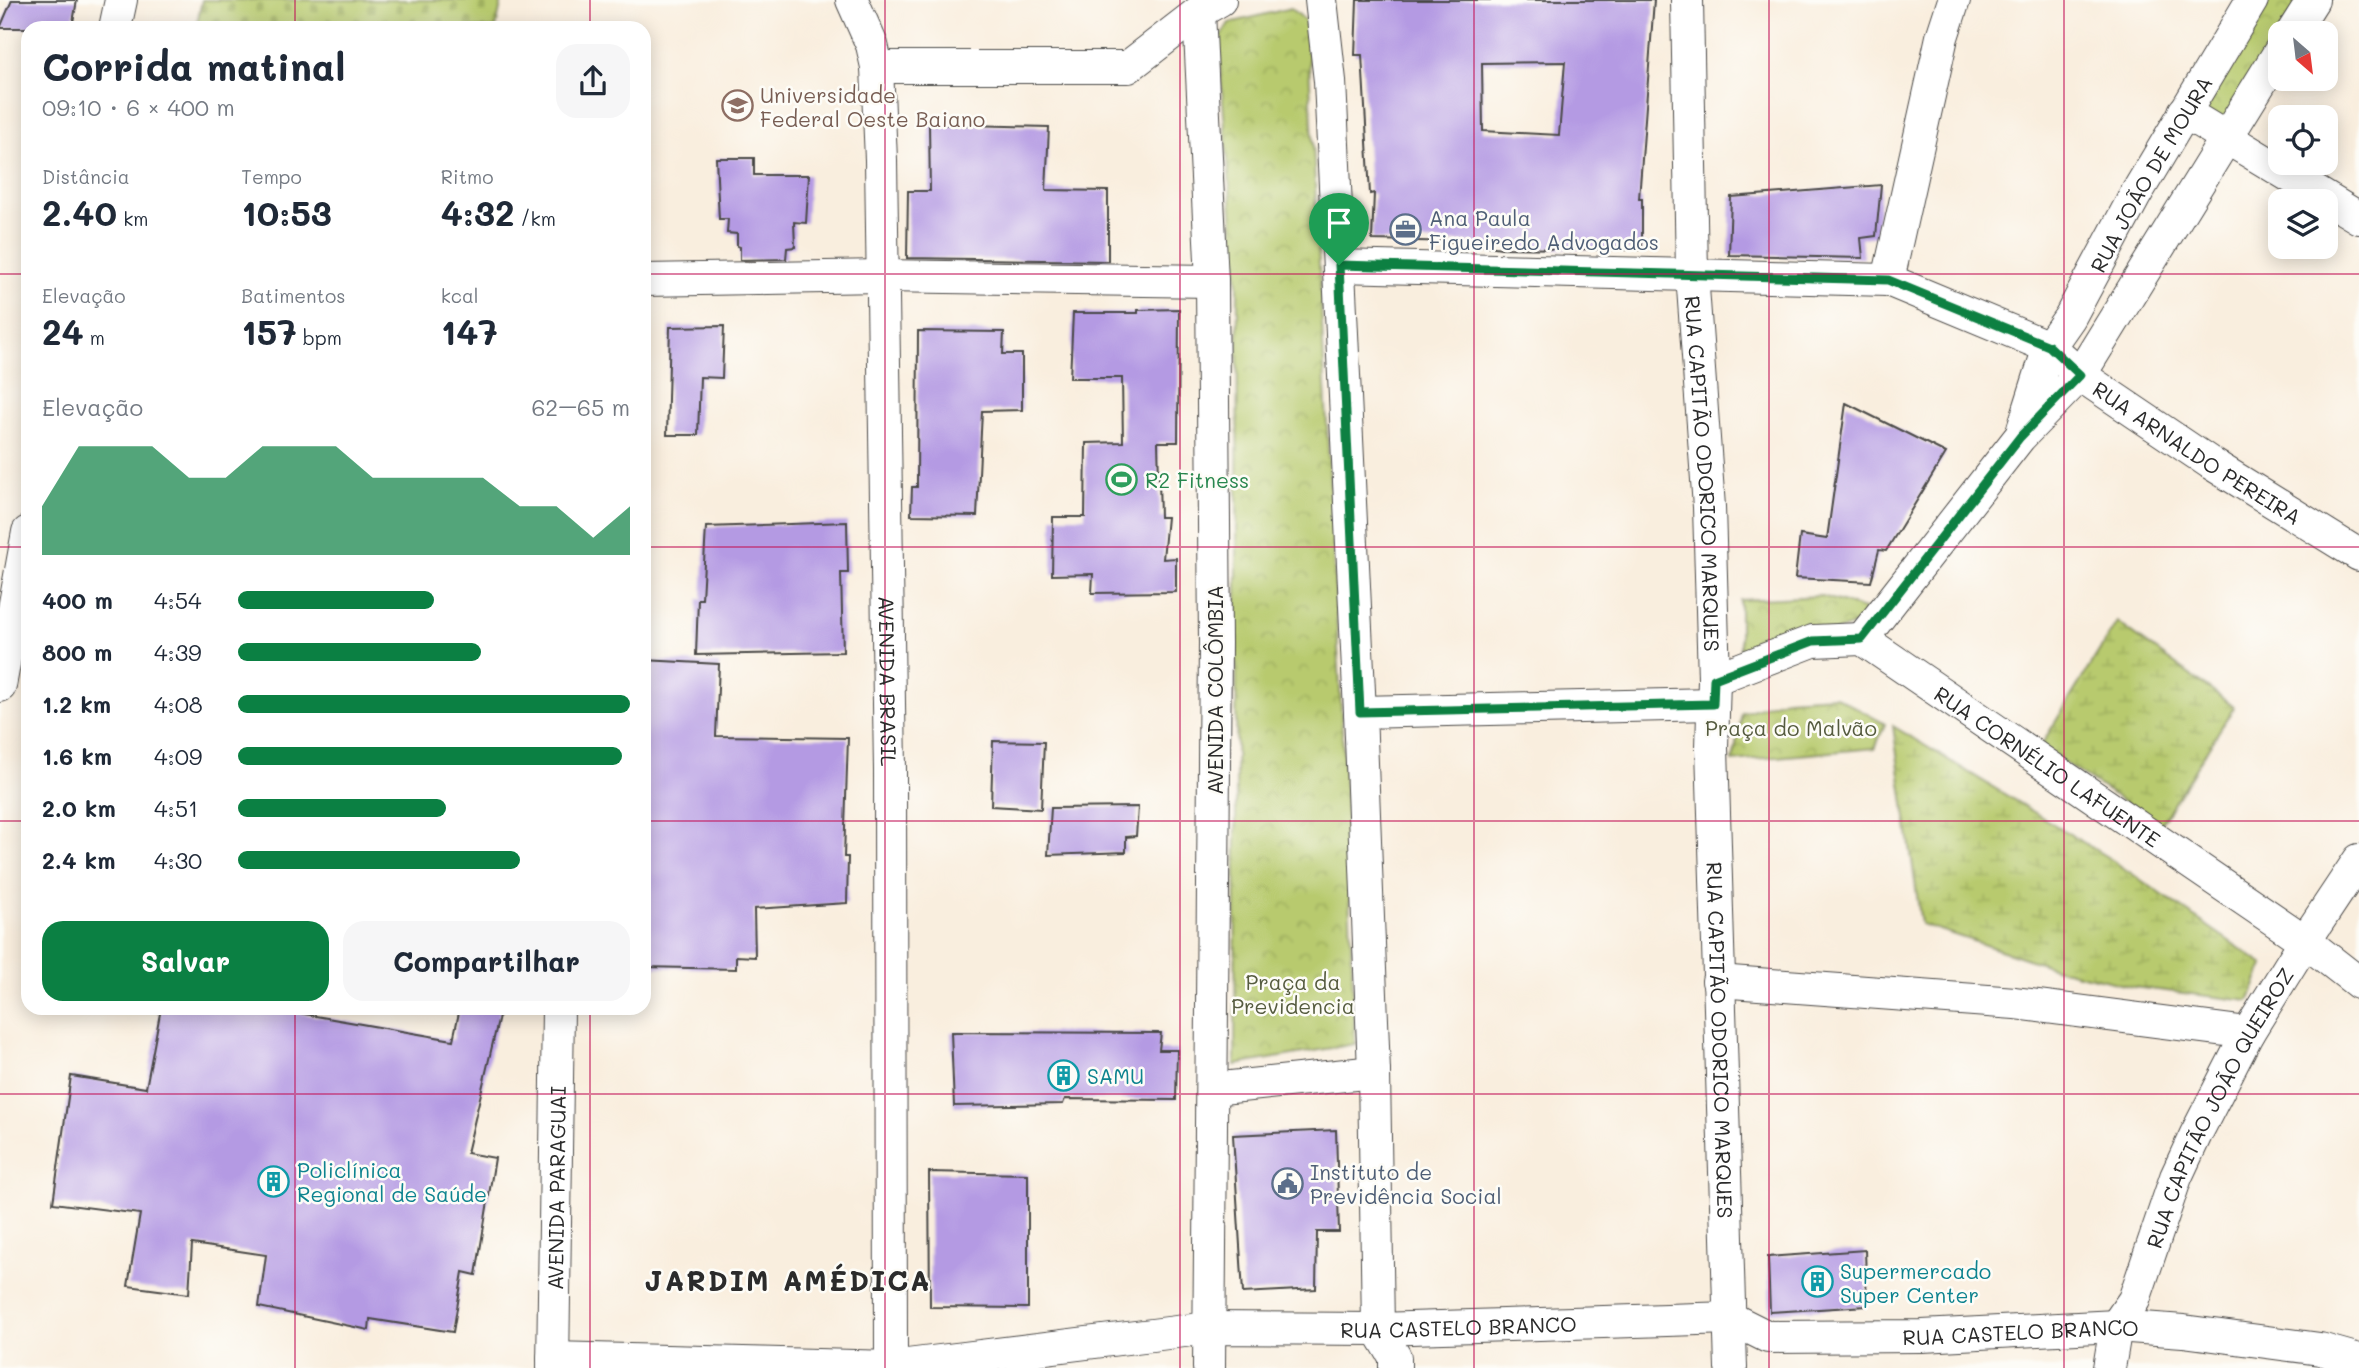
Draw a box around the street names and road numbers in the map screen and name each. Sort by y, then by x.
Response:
street label: RUA JOÃO DE MOURA [2083,70,2217,277]
street label: RUA CAPITÃO ODORICO MARQUES [1680,295,1727,652]
street label: RUA ARNALDO PEREIRA [2088,374,2307,530]
street label: AVENIDA COLÔMBIA [1201,585,1228,795]
street label: AVENIDA BRASIL [874,596,903,766]
street label: RUA CORNÉLIO LAFUENTE [1930,679,2166,852]
street label: RUA CAPITÃO ODORICO MARQUES [1702,861,1740,1219]
street label: RUA CAPITÃO JOÃO QUEIROZ [2139,962,2299,1251]
street label: AVENIDA PARAGUAI [541,1086,570,1290]
street label: RUA CASTELO BRANCO [1340,1309,1577,1343]
street label: RUA CASTELO BRANCO [1902,1312,2140,1350]

